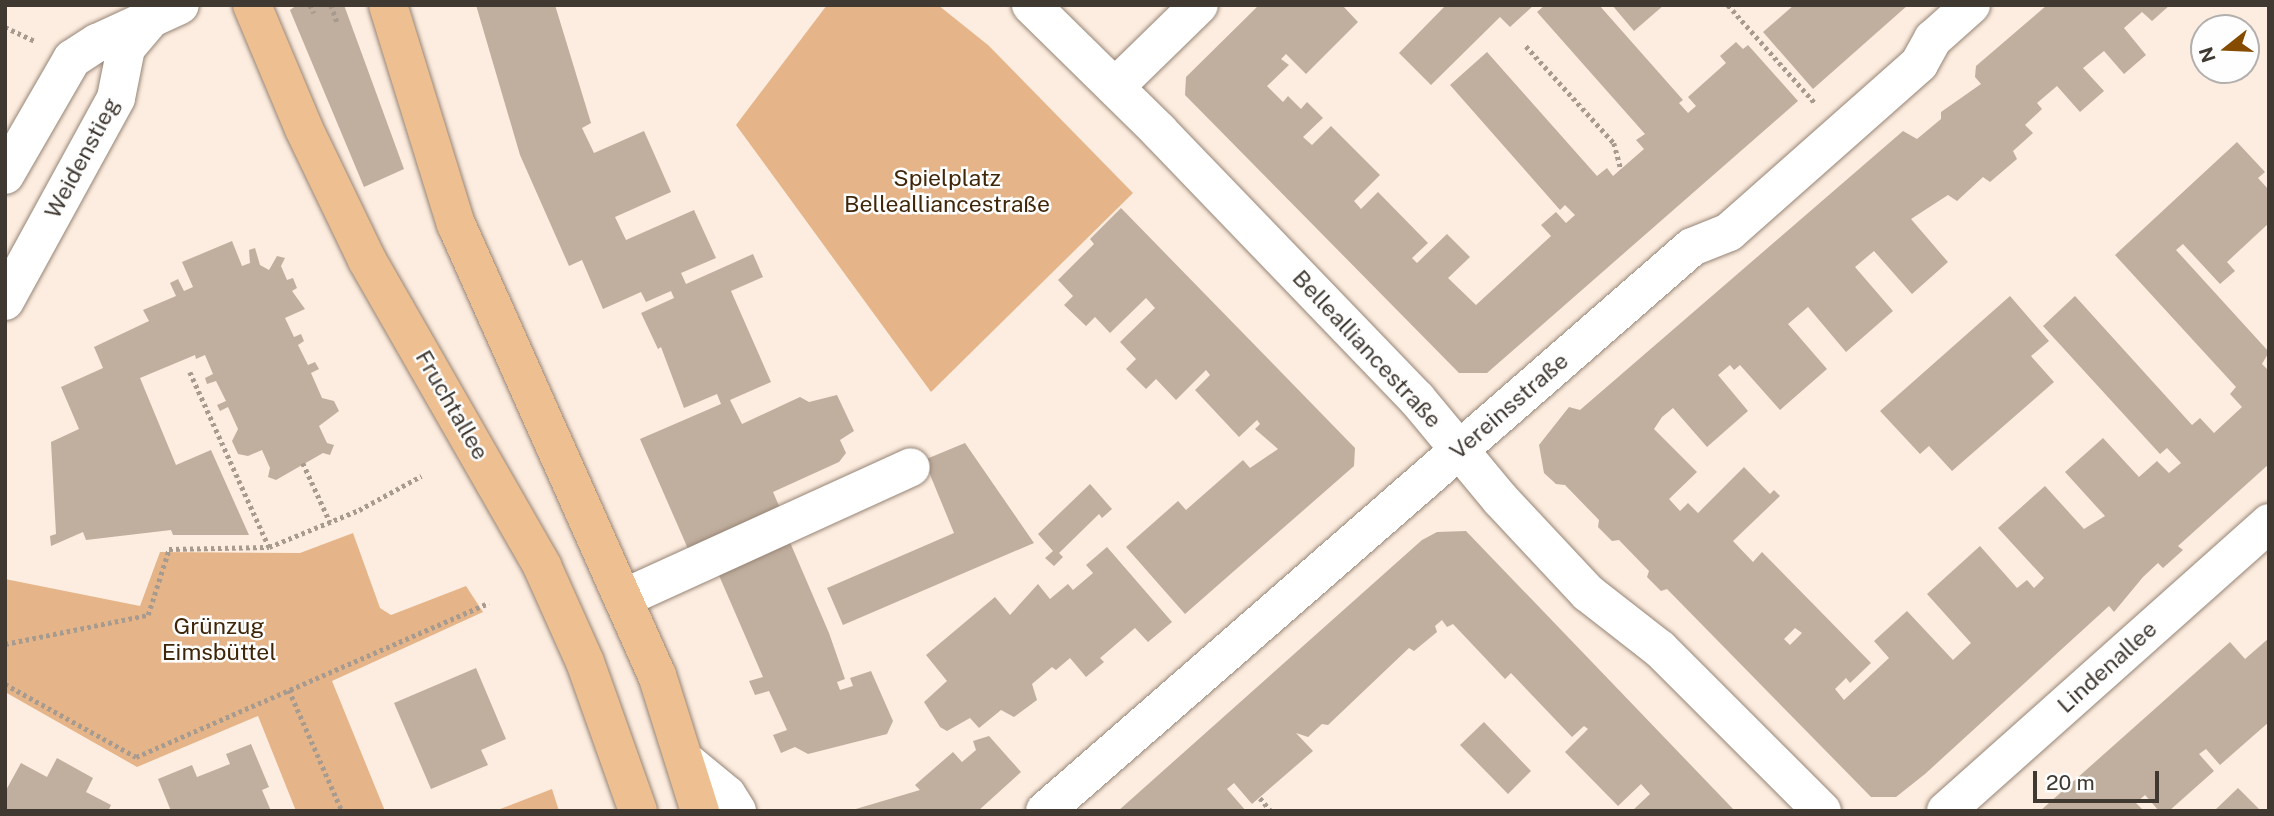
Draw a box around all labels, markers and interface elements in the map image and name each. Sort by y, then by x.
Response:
north arrow [2190,14,2260,84]
text: N [2194,44,2220,65]
street label: Weidenstieg [39,93,125,223]
park label: Spielplatz Bellealliancestraße [844,164,1050,218]
street label: Bellealliancestraße [1287,264,1447,434]
street label: Fruchtallee [410,345,494,465]
street label: Vereinsstraße [1444,347,1574,465]
park label: Grünzug Eimsbüttel [162,612,276,666]
street label: Lindenallee [2052,615,2162,719]
scale bar [2036,756,2162,800]
text: 20 m [2046,770,2095,795]

